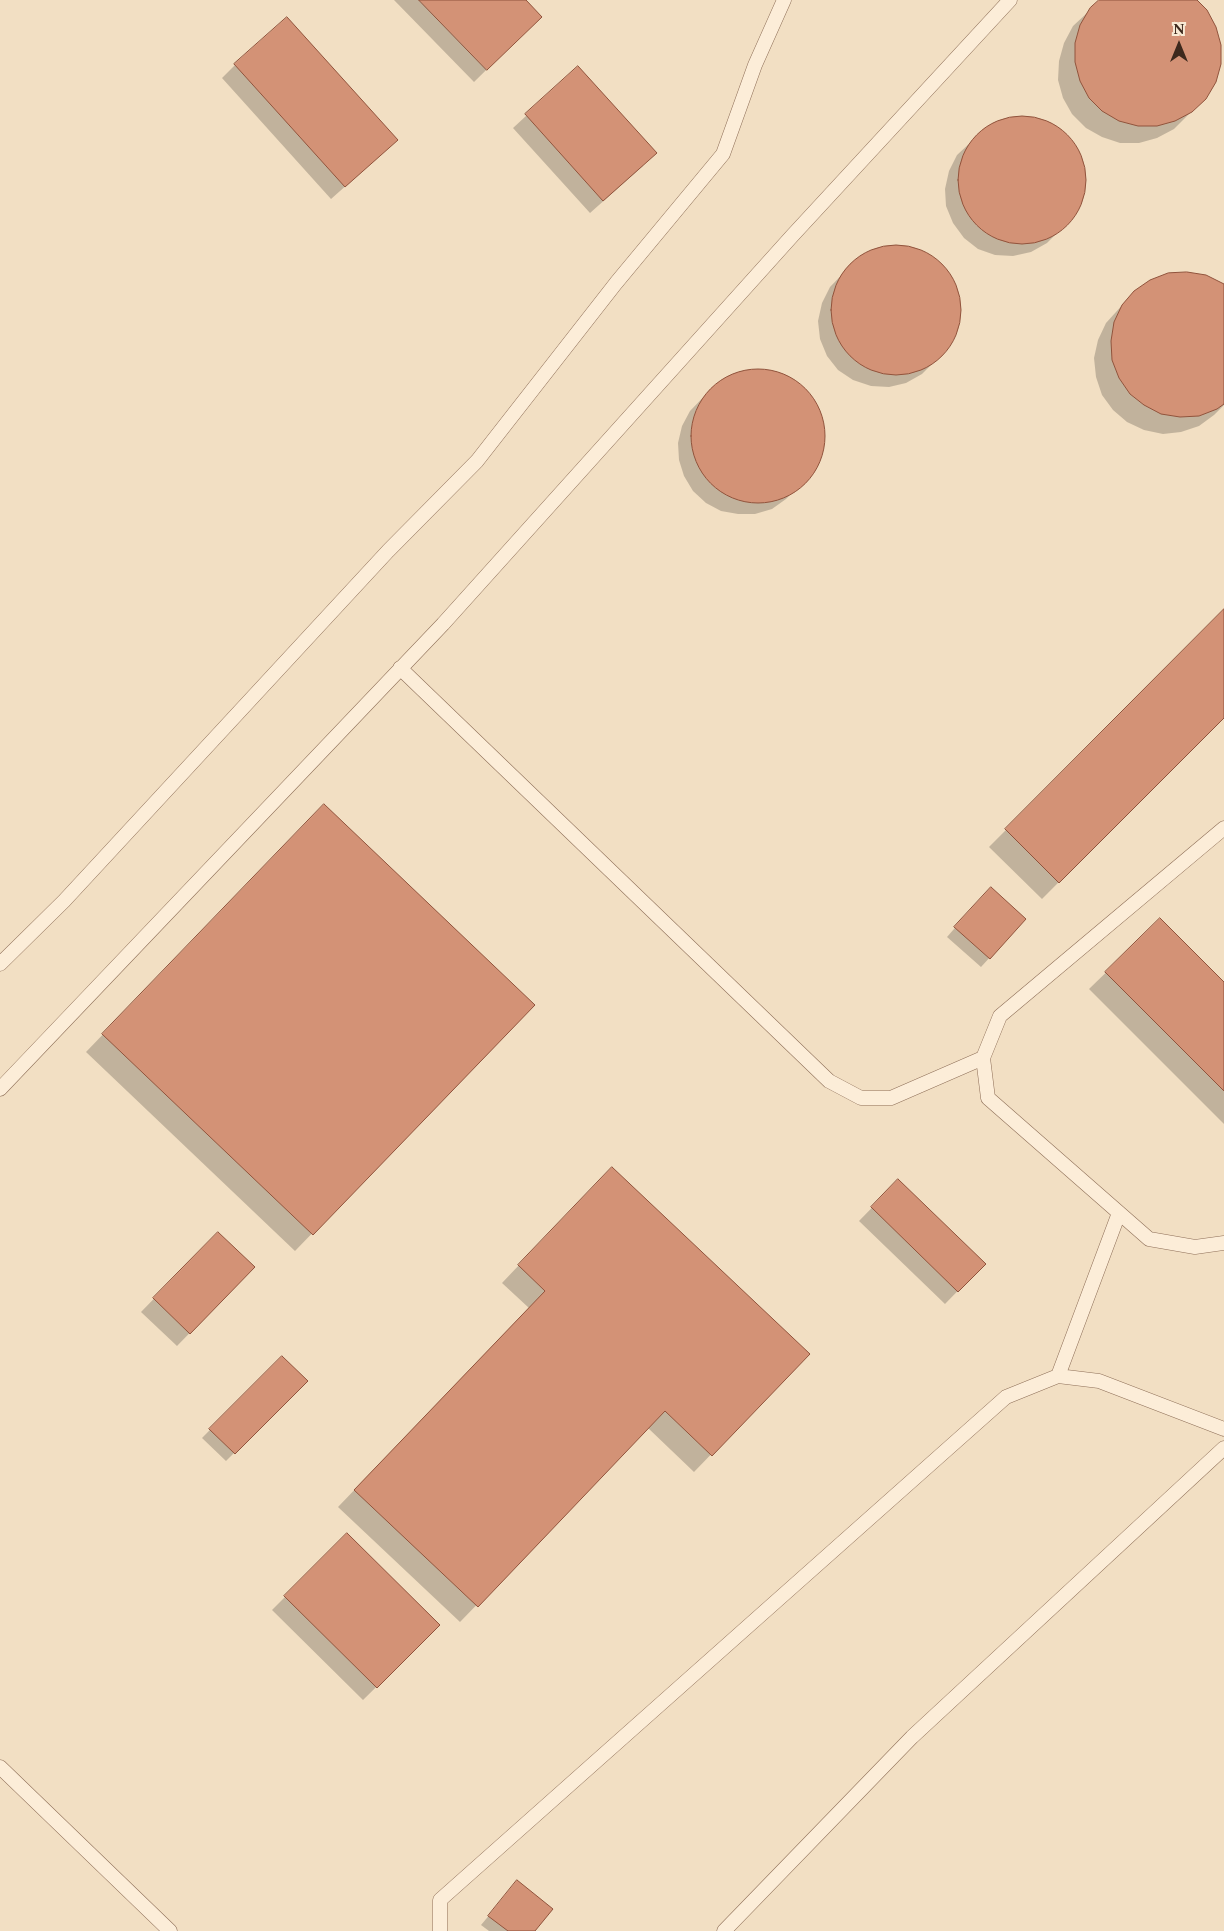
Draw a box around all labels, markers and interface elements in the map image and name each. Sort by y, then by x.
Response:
text: N [1173,19,1185,40]
north arrow [1154,20,1204,70]

